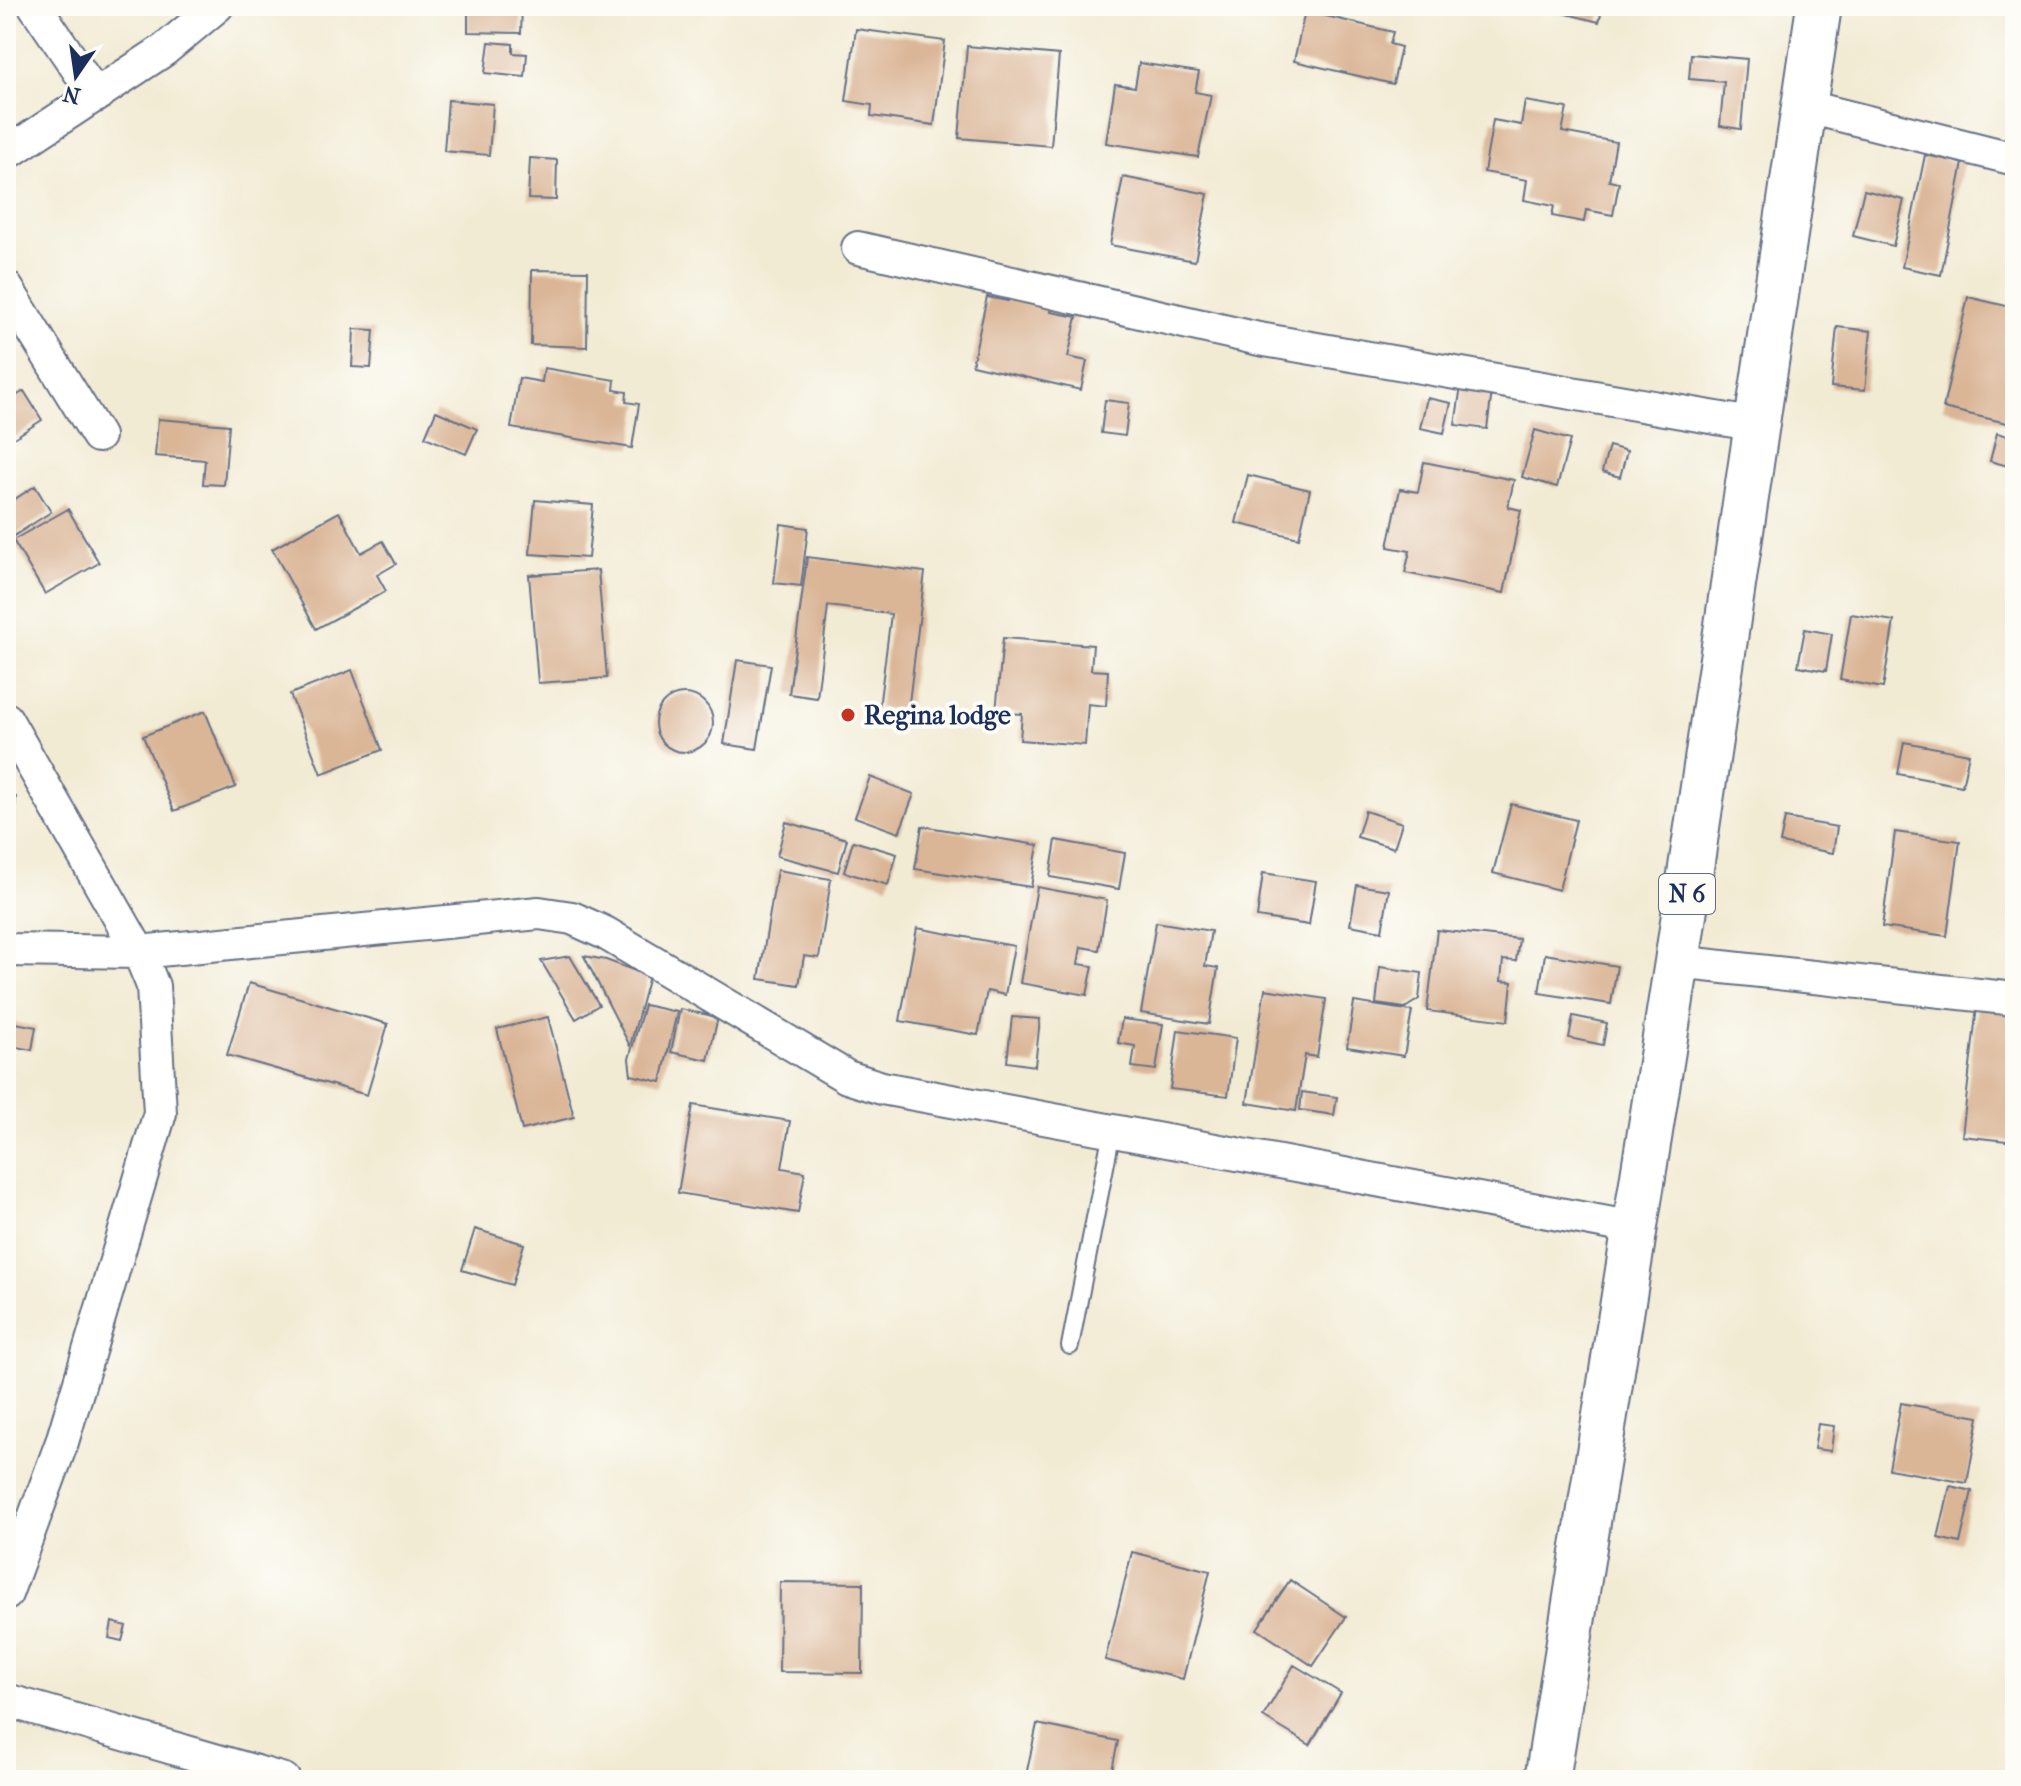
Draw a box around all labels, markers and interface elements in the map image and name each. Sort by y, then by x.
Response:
north arrow [36,36,116,116]
text: N [60,80,83,109]
place label: Regina lodge [864,700,1011,731]
marker: Regina lodge [839,706,857,724]
road number: N 6 [1659,874,1715,914]

